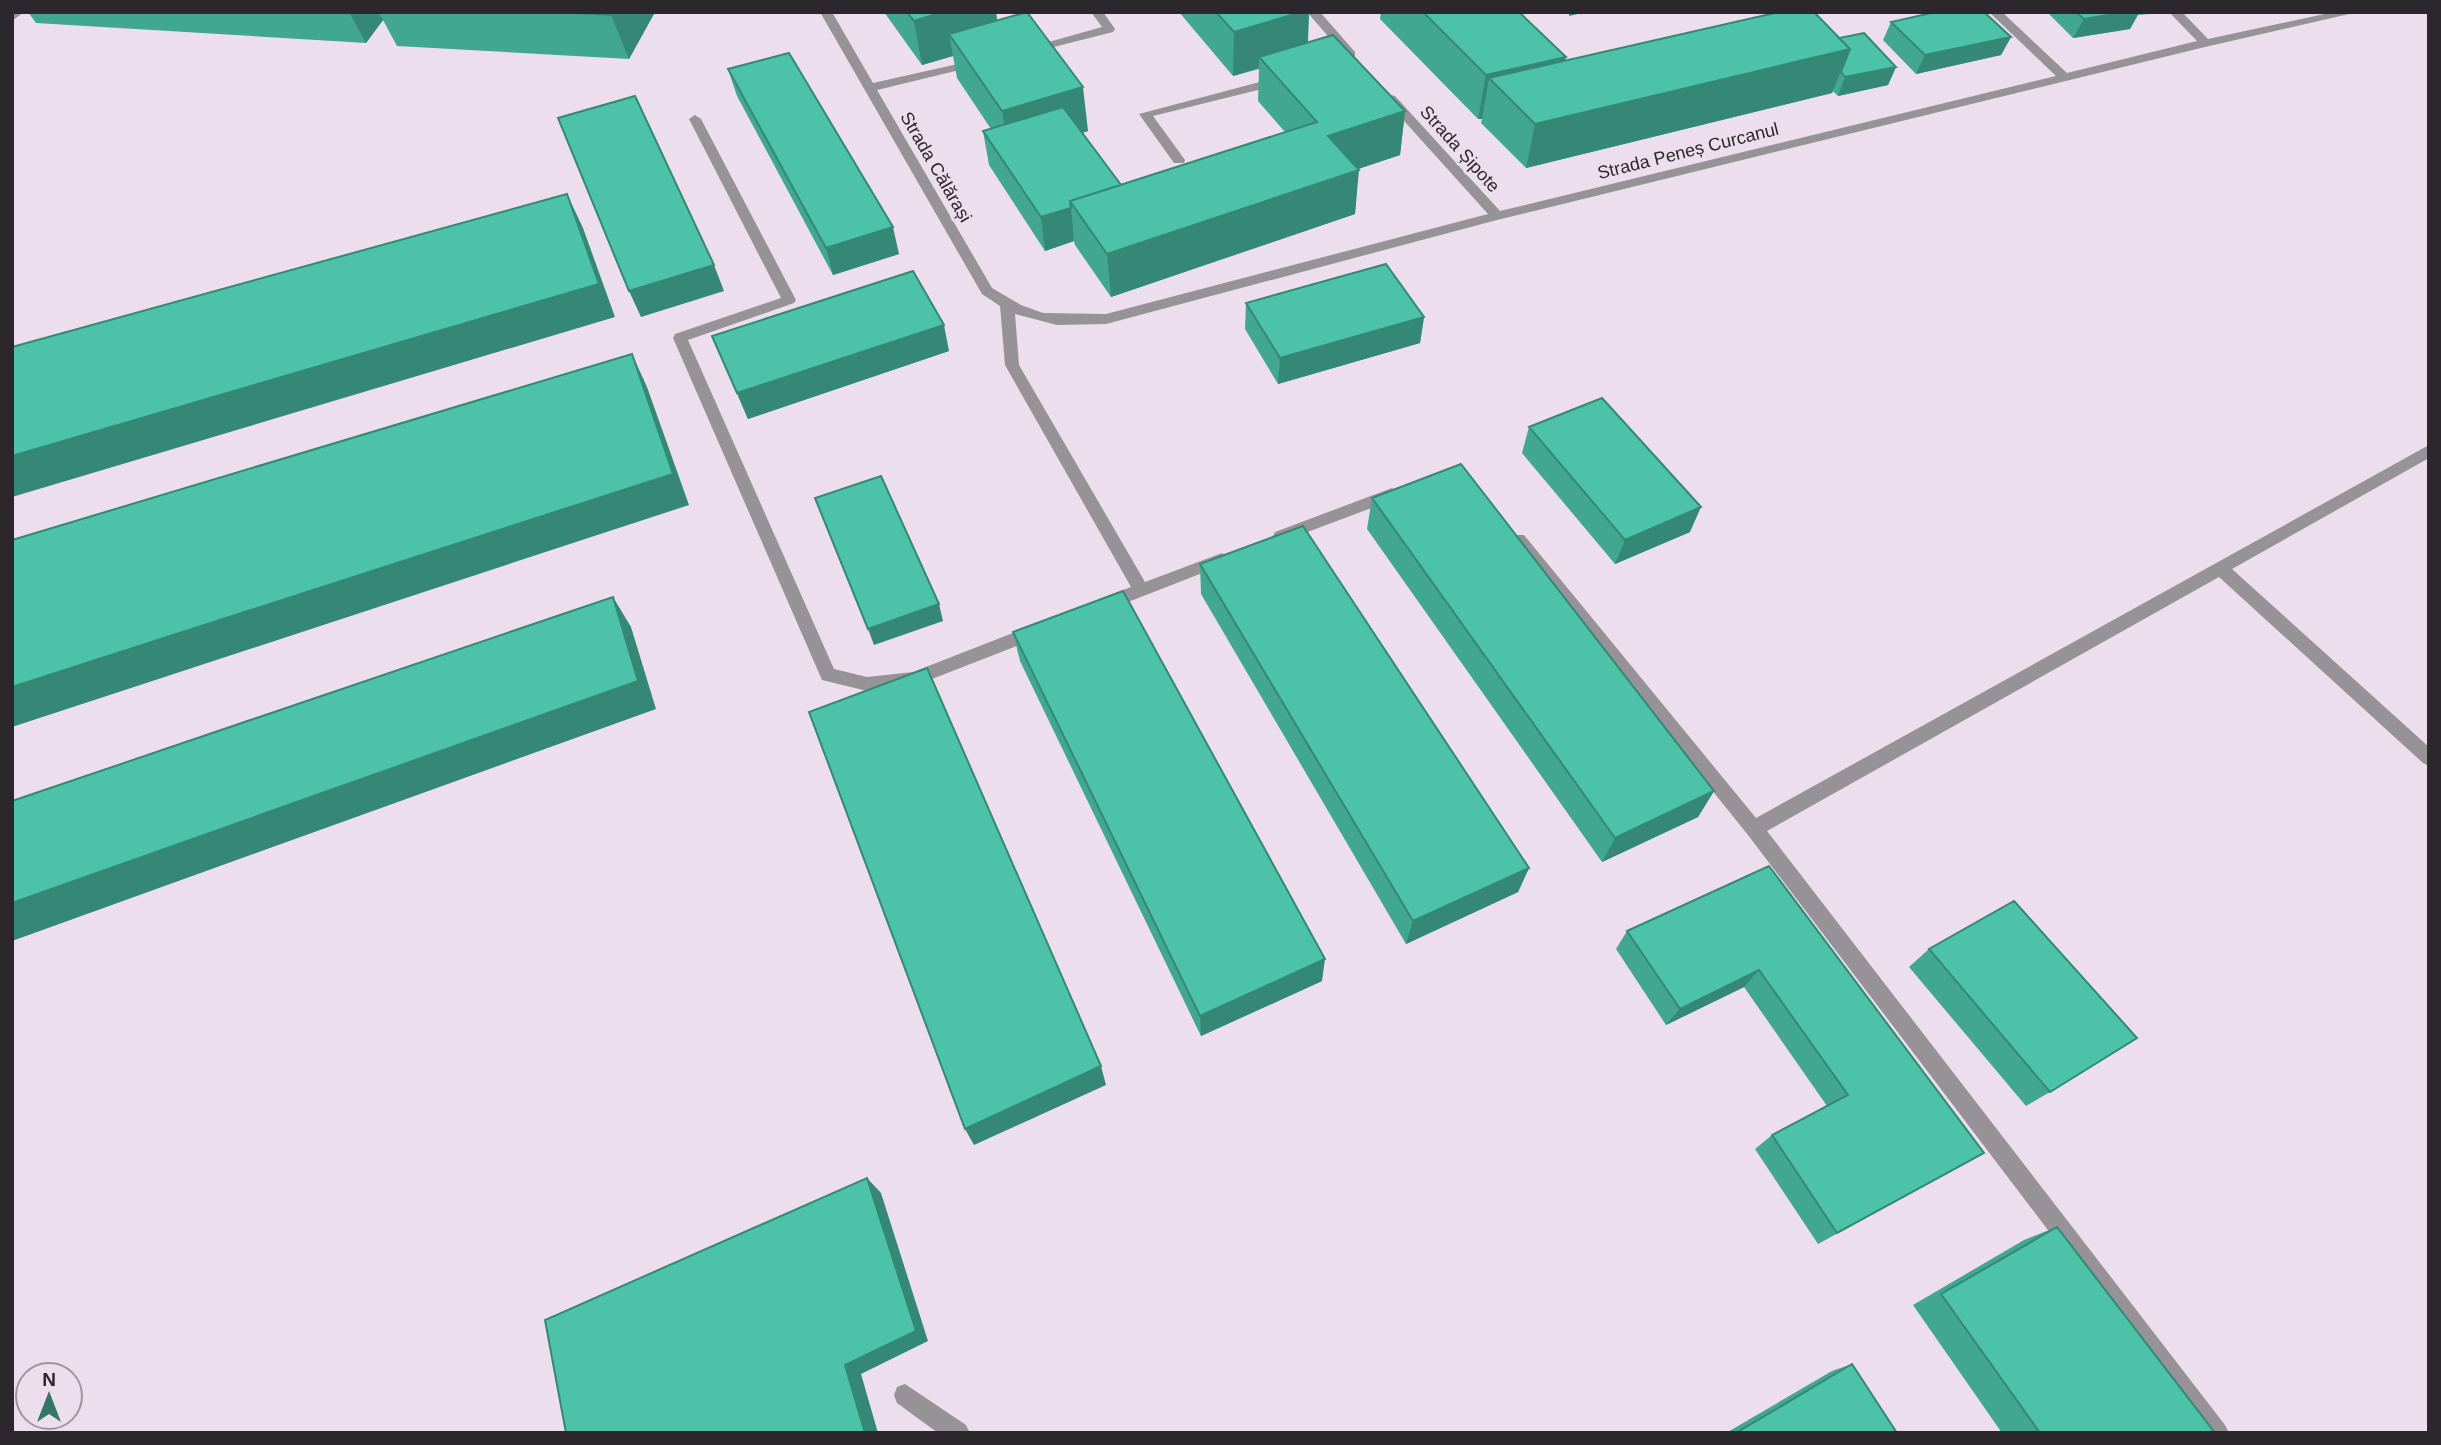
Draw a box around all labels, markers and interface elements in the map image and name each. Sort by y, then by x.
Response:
street label: Strada Șipote [1416,102,1504,196]
street label: Strada Călărași [896,108,976,226]
street label: Strada Peneș Curcanul [1595,119,1781,183]
north arrow [14,1361,84,1431]
text: N [42,1369,56,1390]

